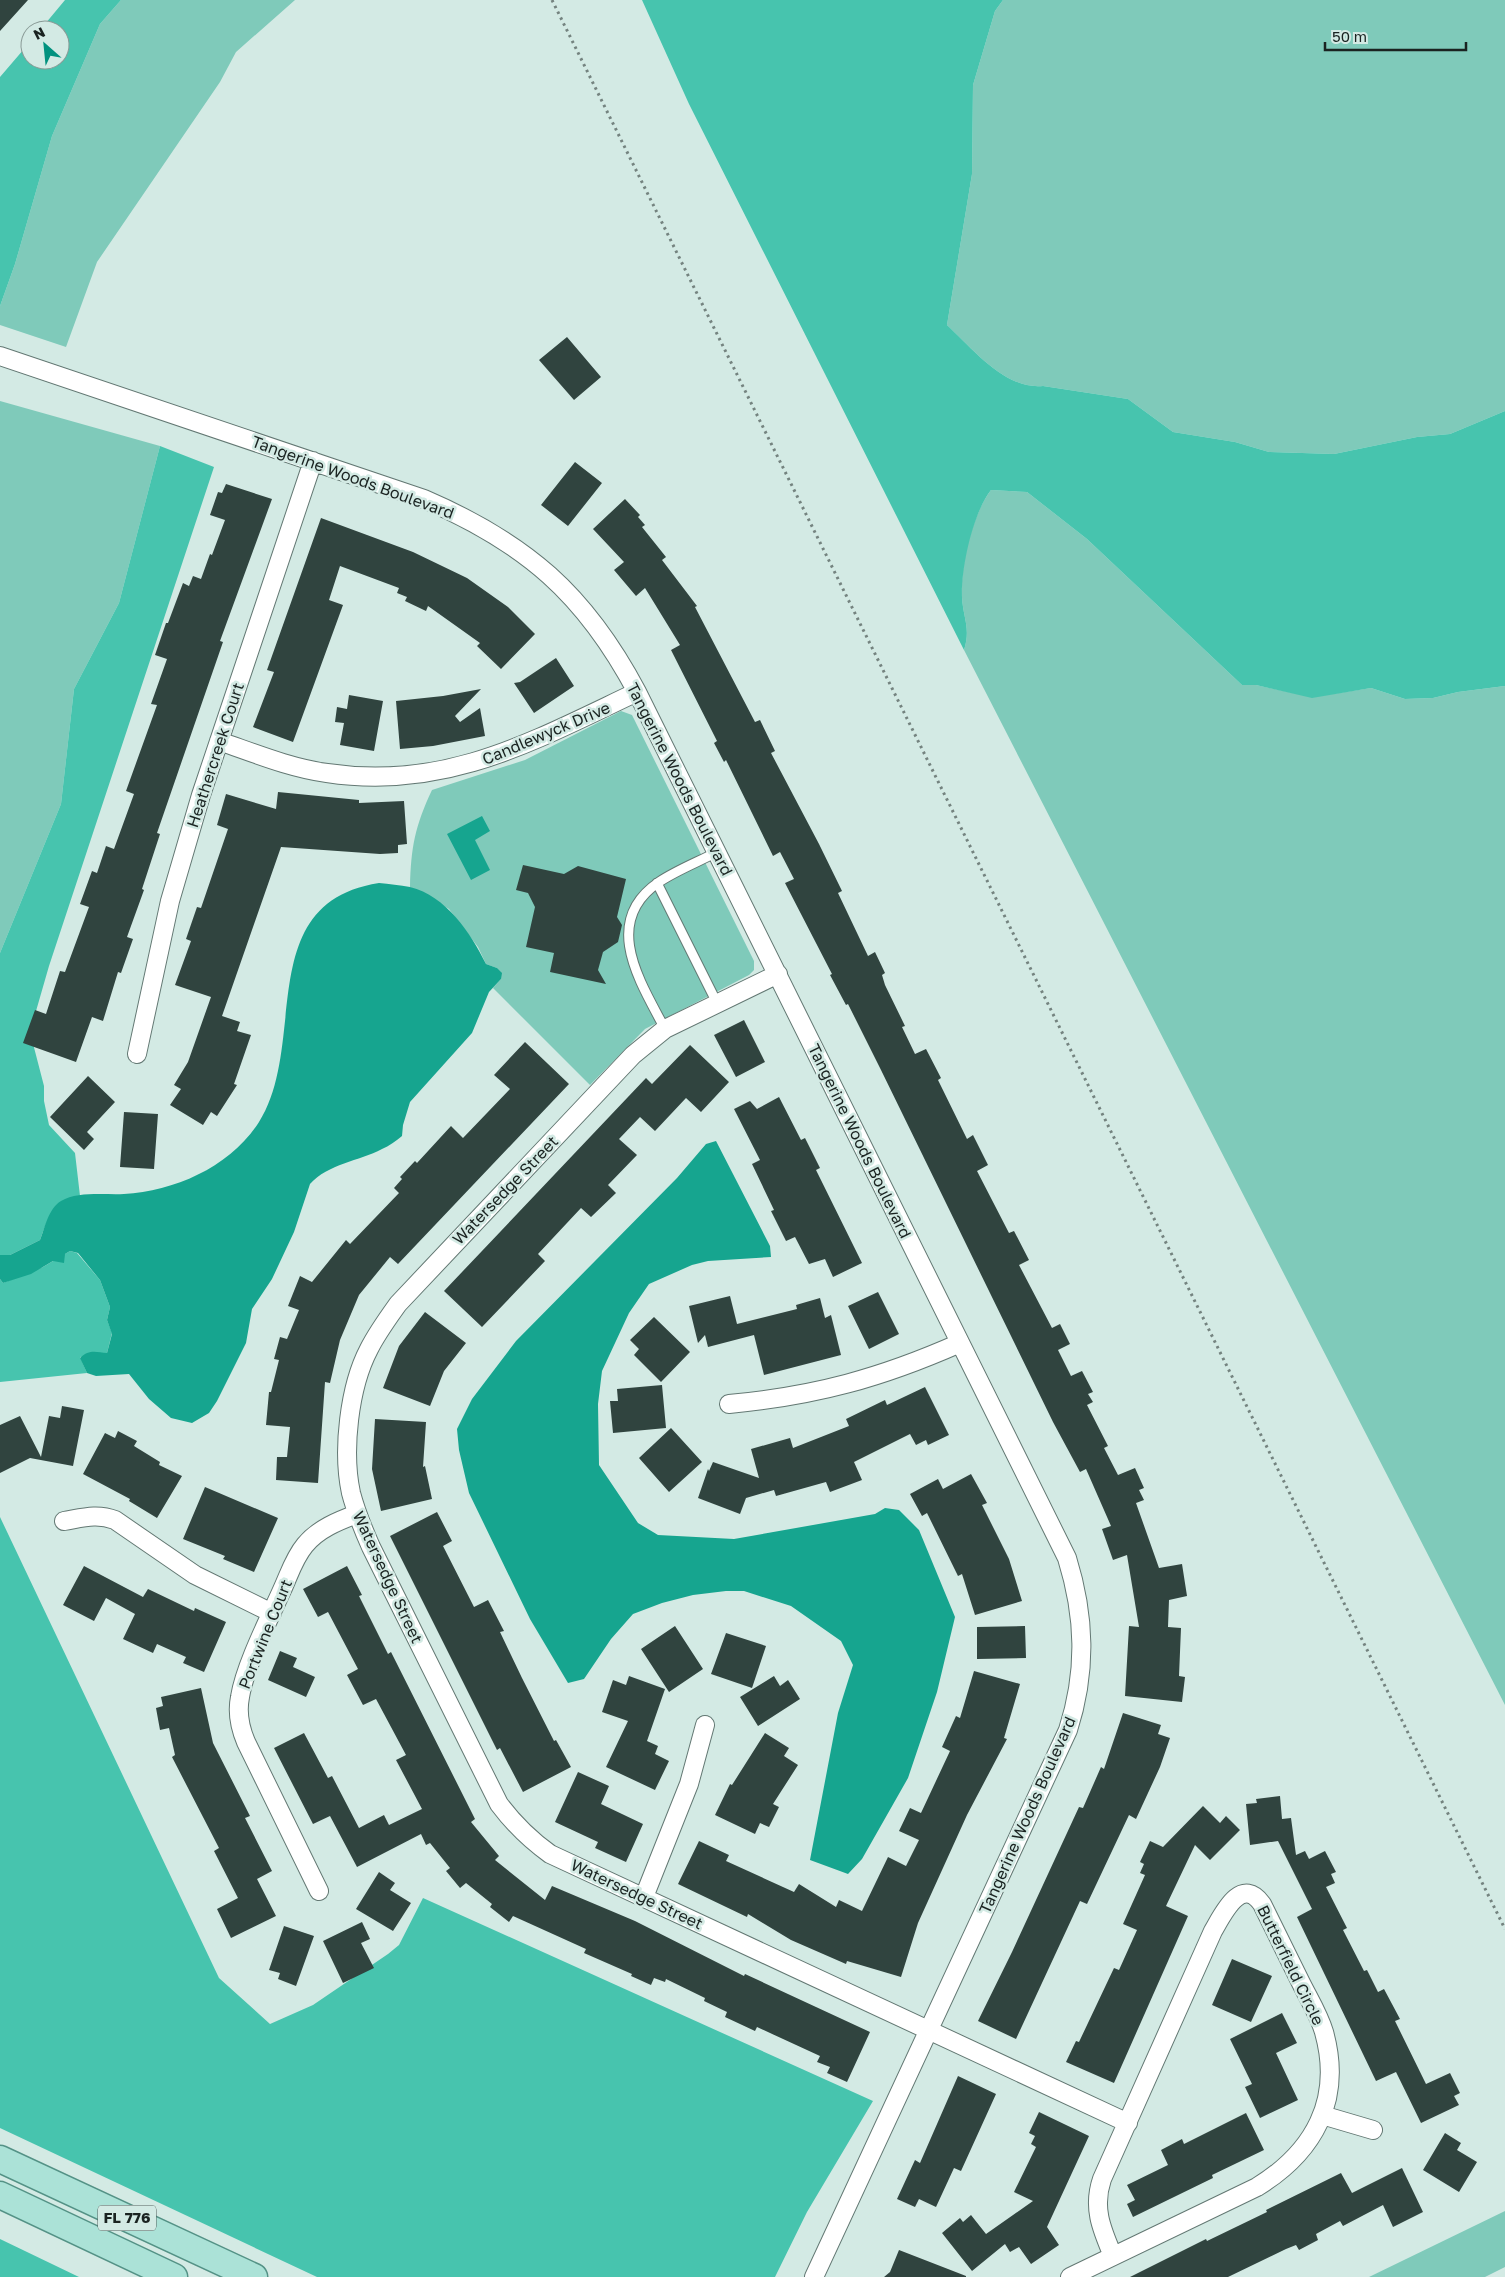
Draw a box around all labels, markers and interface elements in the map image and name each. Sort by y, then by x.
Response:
north arrow [20,20,70,70]
scale bar [1325,20,1466,52]
text: N [30,23,47,43]
text: 50 m [1332,27,1367,45]
street label: Tangerine Woods Boulevard [249,431,457,523]
street label: Tangerine Woods Boulevard [623,679,737,879]
street label: Heathercreek Court [182,680,248,830]
street label: Candlewyck Drive [479,697,613,769]
street label: Tangerine Woods Boulevard [804,1041,916,1241]
street label: Watersedge Street [448,1131,562,1249]
street label: Watersedge Street [349,1508,427,1646]
street label: Portwine Court [234,1576,296,1692]
street label: Tangerine Woods Boulevard [974,1713,1080,1917]
street label: Watersedge Street [568,1855,706,1933]
street label: Butterfield Circle [1253,1902,1329,2028]
road number: FL 776 [98,2206,156,2230]

